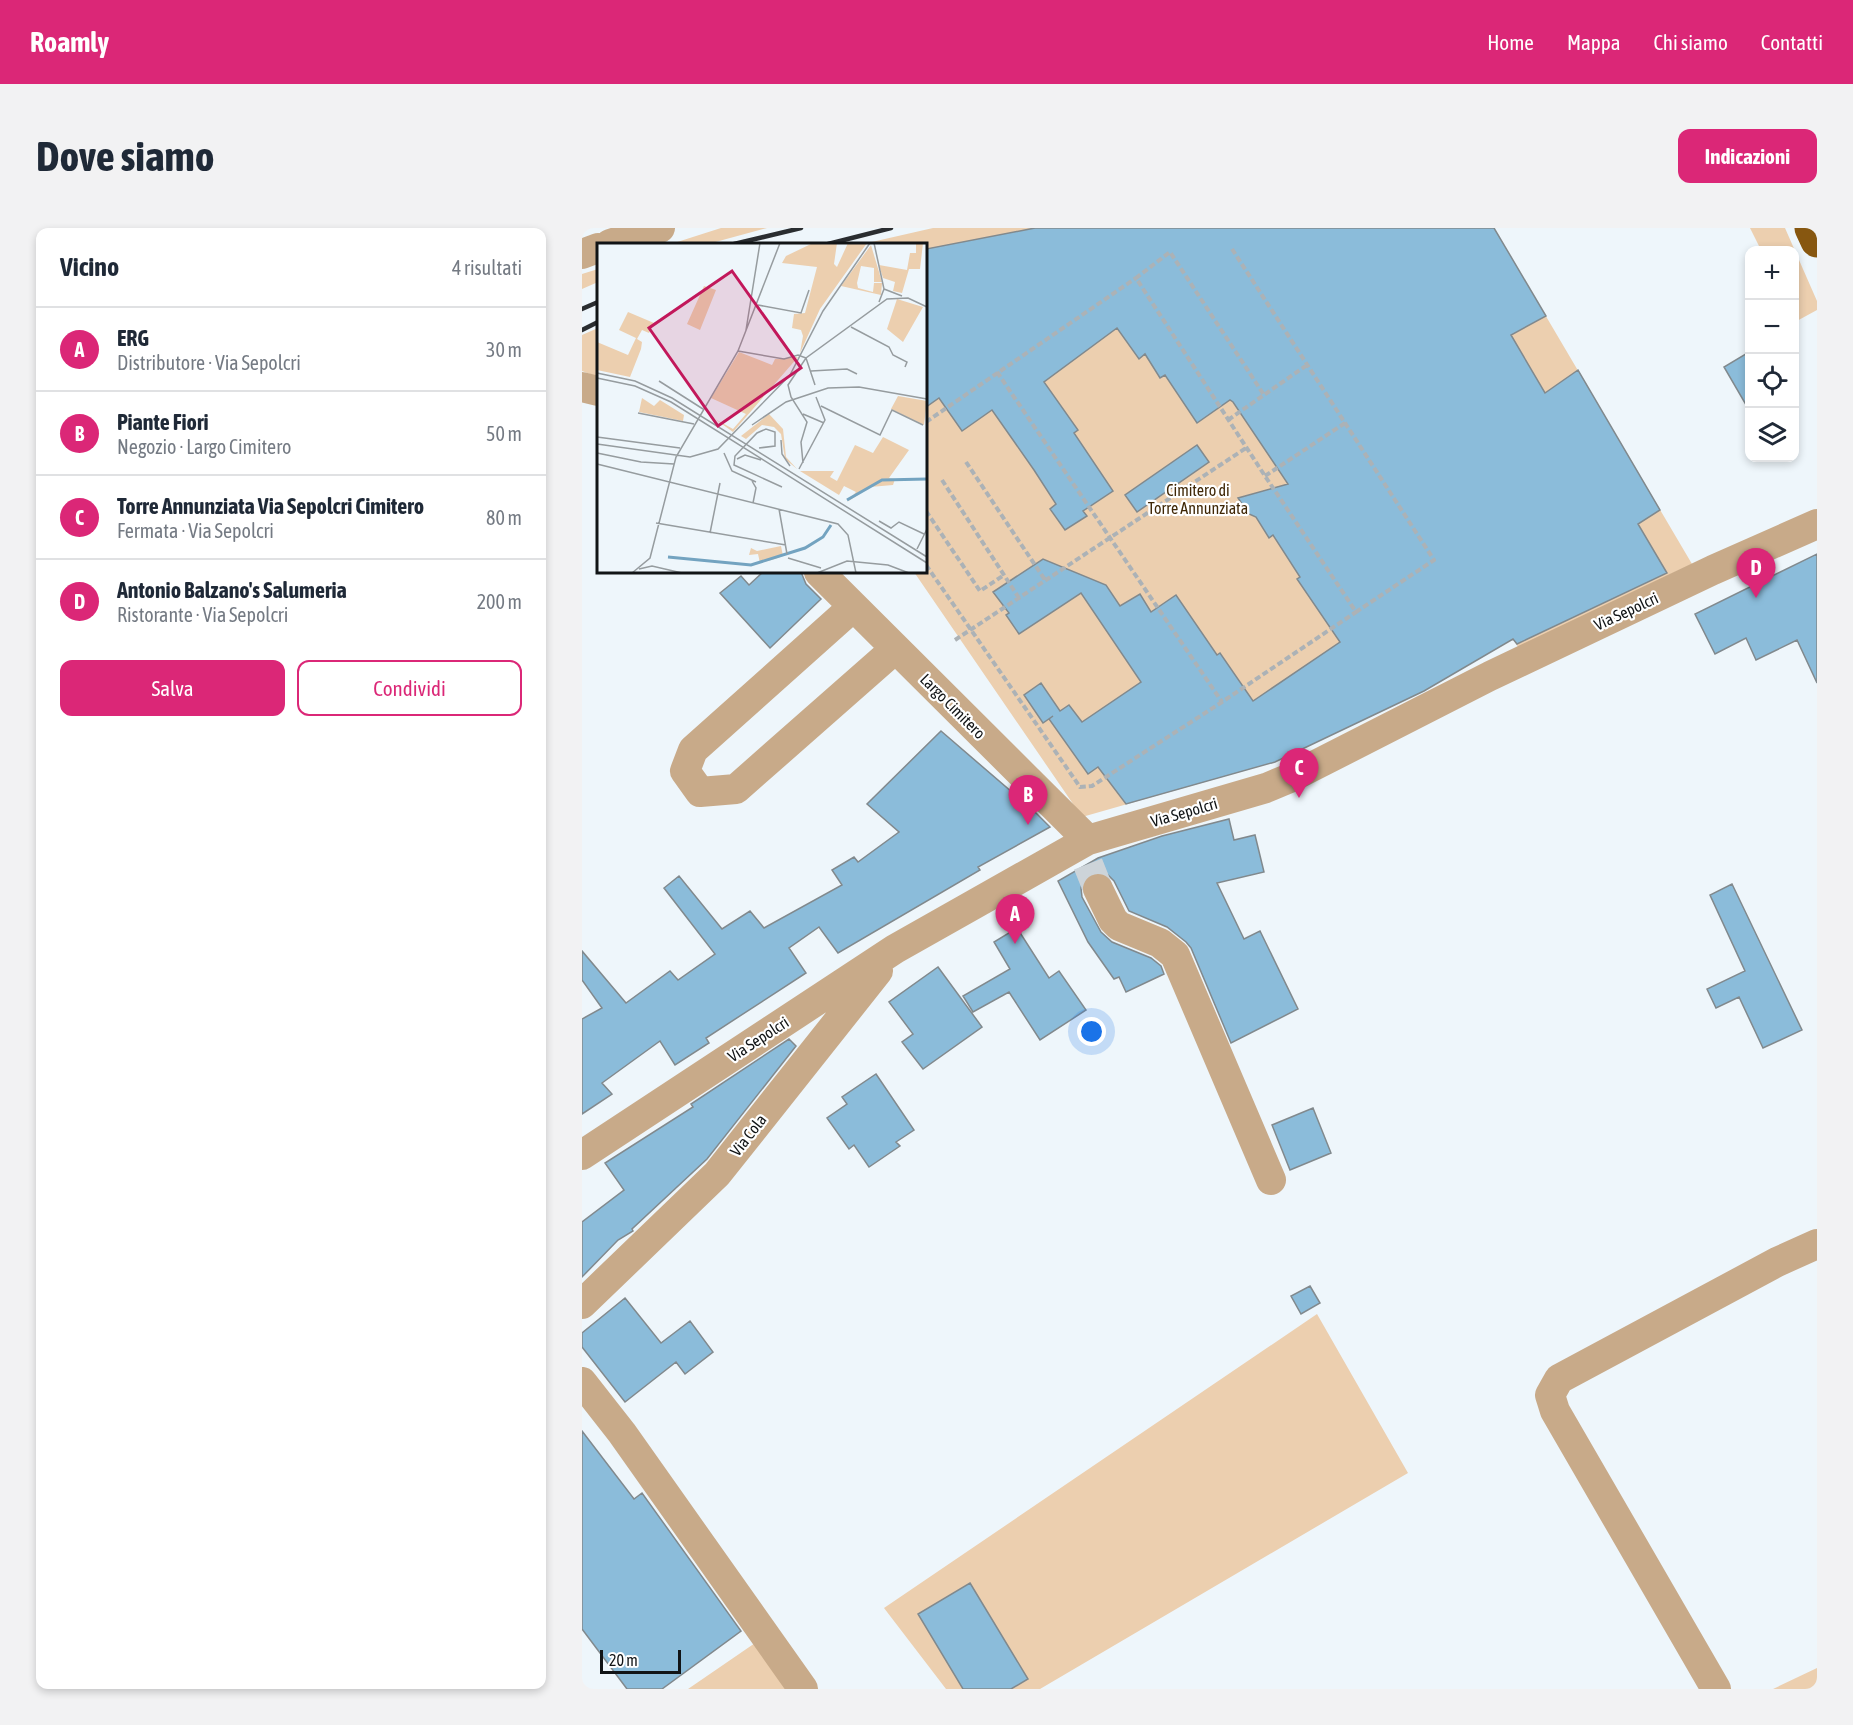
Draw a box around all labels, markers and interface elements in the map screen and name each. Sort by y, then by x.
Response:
text: Roamly [30,26,109,58]
text: Home [1487,30,1534,54]
text: Mappa [1567,30,1620,54]
text: Chi siamo [1653,30,1728,54]
text: Contatti [1761,30,1823,54]
button: Indicazioni [1678,129,1817,183]
text: Dove siamo [36,132,215,180]
inset map [597,243,927,573]
map controls [1745,246,1799,462]
button: + [1745,246,1799,300]
text: Vicino [60,252,119,282]
text: 4 risultati [452,256,522,279]
button: − [1745,300,1799,354]
text: ERG [117,325,149,351]
text: A [75,338,84,361]
text: 30 m [486,338,522,361]
text: Distributore · Via Sepolcri [117,351,301,374]
button: locate [1745,354,1799,408]
button: layers [1745,408,1799,462]
text: Piante Fiori [117,409,208,435]
text: B [75,422,84,445]
text: 50 m [486,422,522,445]
text: Negozio · Largo Cimitero [117,435,291,458]
park label: Cimitero di Torre Annunziata [1148,481,1248,517]
text: Torre Annunziata Via Sepolcri Cimitero [117,493,424,519]
text: C [75,506,84,529]
text: 80 m [486,506,522,529]
text: Fermata · Via Sepolcri [117,519,274,542]
pin: D [1736,548,1776,598]
text: Antonio Balzano's Salumeria [117,577,347,603]
street label: Via Sepolcri [1591,588,1661,635]
text: D [74,590,85,613]
text: 200 m [477,590,522,613]
text: Ristorante · Via Sepolcri [117,603,288,626]
button: Salva [60,660,285,716]
button: Condividi [297,660,522,716]
street label: Largo Cimitero [916,670,989,743]
pin: C [1280,748,1318,798]
pin: B [1008,776,1048,825]
street label: Via Sepolcri [1149,794,1220,831]
pin: A [996,894,1034,944]
street label: Via Sepolcri [724,1013,792,1066]
your location [1077,1017,1106,1046]
street label: Via Cola [726,1111,770,1159]
scale bar [600,1647,681,1674]
text: 20 m [609,1651,638,1669]

